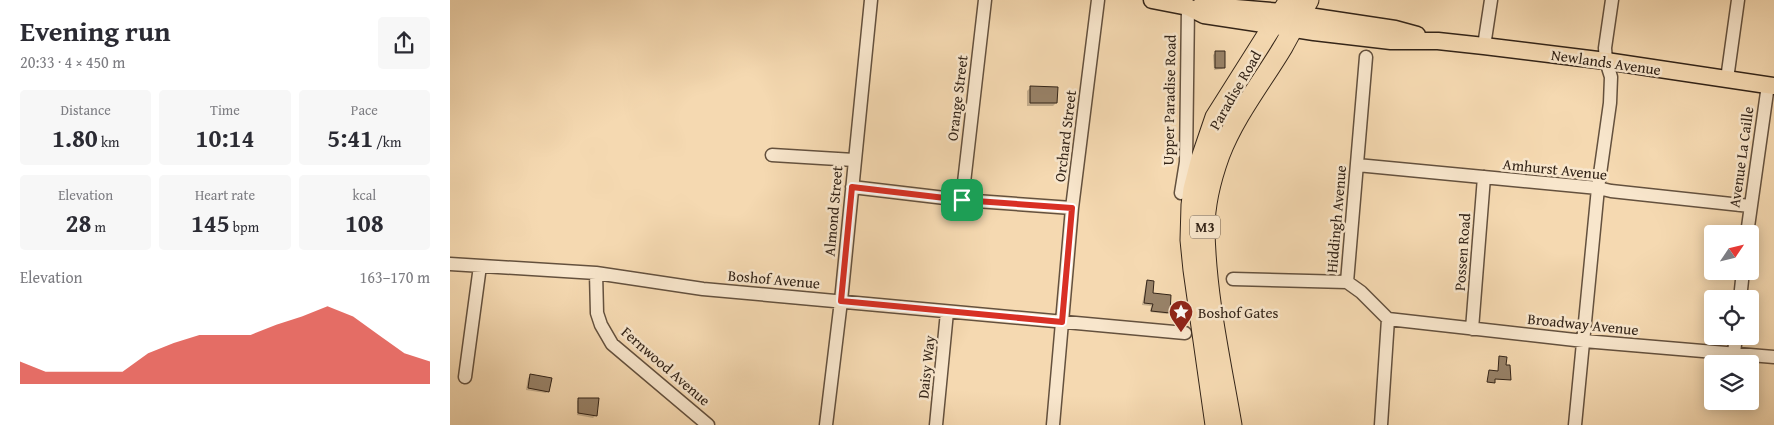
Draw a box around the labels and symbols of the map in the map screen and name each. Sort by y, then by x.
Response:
street label: Upper Paradise Road [1157,34,1181,166]
street label: Newlands Avenue [1550,44,1662,80]
street label: Paradise Road [1204,47,1266,133]
street label: Orange Street [941,53,973,142]
street label: Orchard Street [1049,88,1081,183]
street label: Avenue La Caille [1724,105,1758,209]
street label: Amhurst Avenue [1502,153,1608,185]
street label: Almond Street [819,164,847,257]
street label: Hiddingh Avenue [1321,164,1351,274]
pin [941,179,983,221]
street label: Possen Road [1449,212,1475,292]
road number: M3 [1190,216,1220,238]
north arrow [1704,225,1759,280]
street label: Boshof Avenue [727,265,821,293]
place icon: Boshof Gates [1168,299,1194,333]
place label: Boshof Gates [1198,302,1279,323]
street label: Broadway Avenue [1526,308,1640,340]
street label: Fernwood Avenue [617,321,715,411]
street label: Daisy Way [912,334,940,400]

